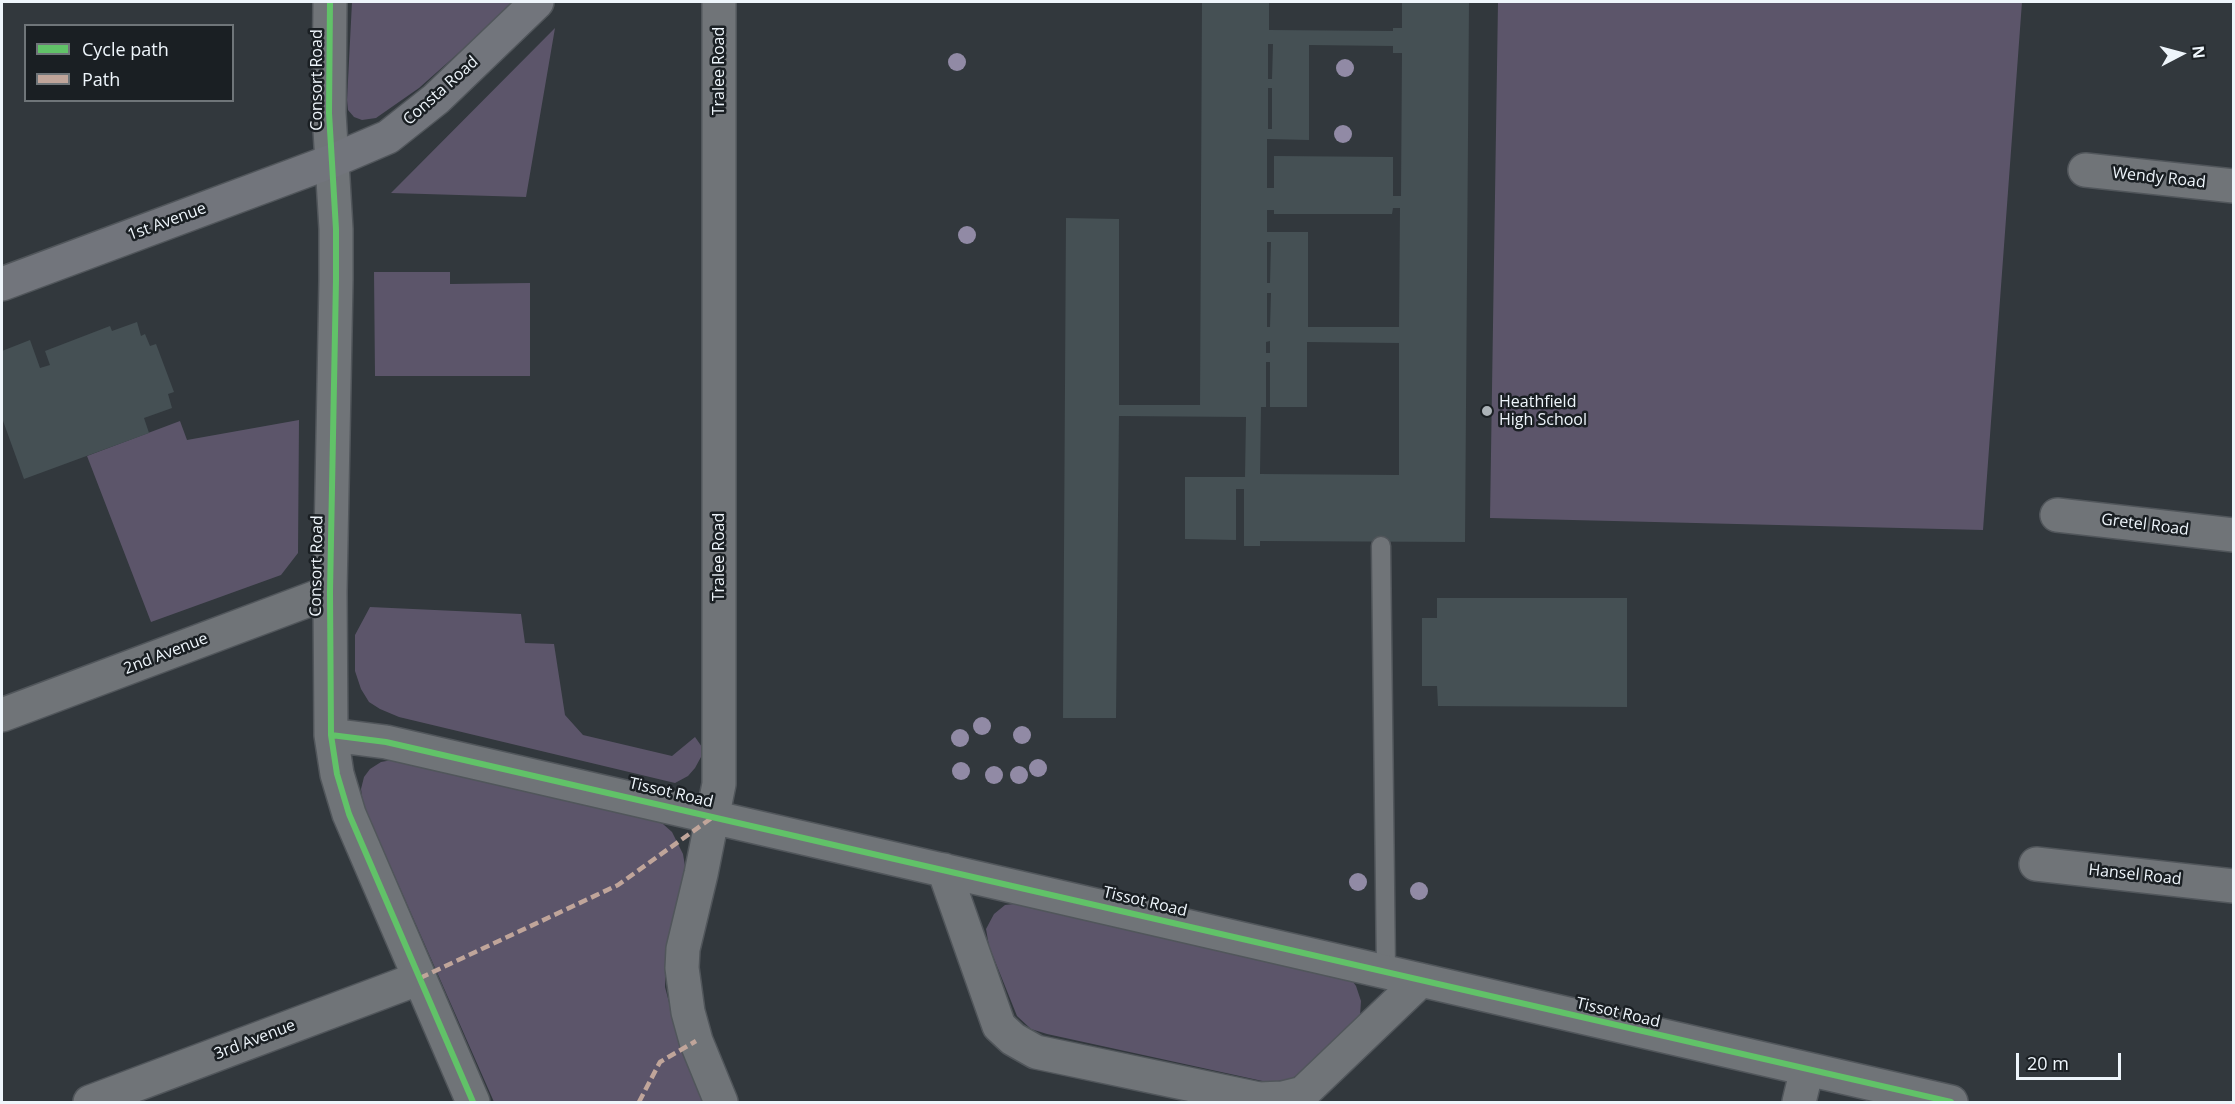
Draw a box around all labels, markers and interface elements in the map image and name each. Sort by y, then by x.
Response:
legend [24,24,234,102]
north arrow [2151,24,2211,84]
street label: Tralee Road [709,27,729,115]
street label: Consort Road [307,29,327,131]
text: Cycle path [82,37,169,61]
text: N [2187,44,2211,60]
street label: Consta Road [400,52,482,130]
text: Path [82,67,120,91]
street label: Wendy Road [2111,164,2207,192]
street label: 1st Avenue [125,199,209,245]
place label: Heathfield High School [1499,392,1587,430]
marker: Heathfield High School [1480,404,1494,418]
street label: Gretel Road [2100,510,2190,540]
street label: Tralee Road [709,513,729,601]
street label: Consort Road [307,515,327,617]
street label: 2nd Avenue [121,629,211,679]
street label: Tissot Road [627,774,715,812]
street label: Hansel Road [2088,861,2182,889]
street label: Tissot Road [1101,883,1189,921]
street label: Tissot Road [1574,994,1662,1032]
street label: 3rd Avenue [212,1016,298,1064]
scale bar [2019,1041,2124,1079]
text: 20 m [2027,1051,2069,1075]

